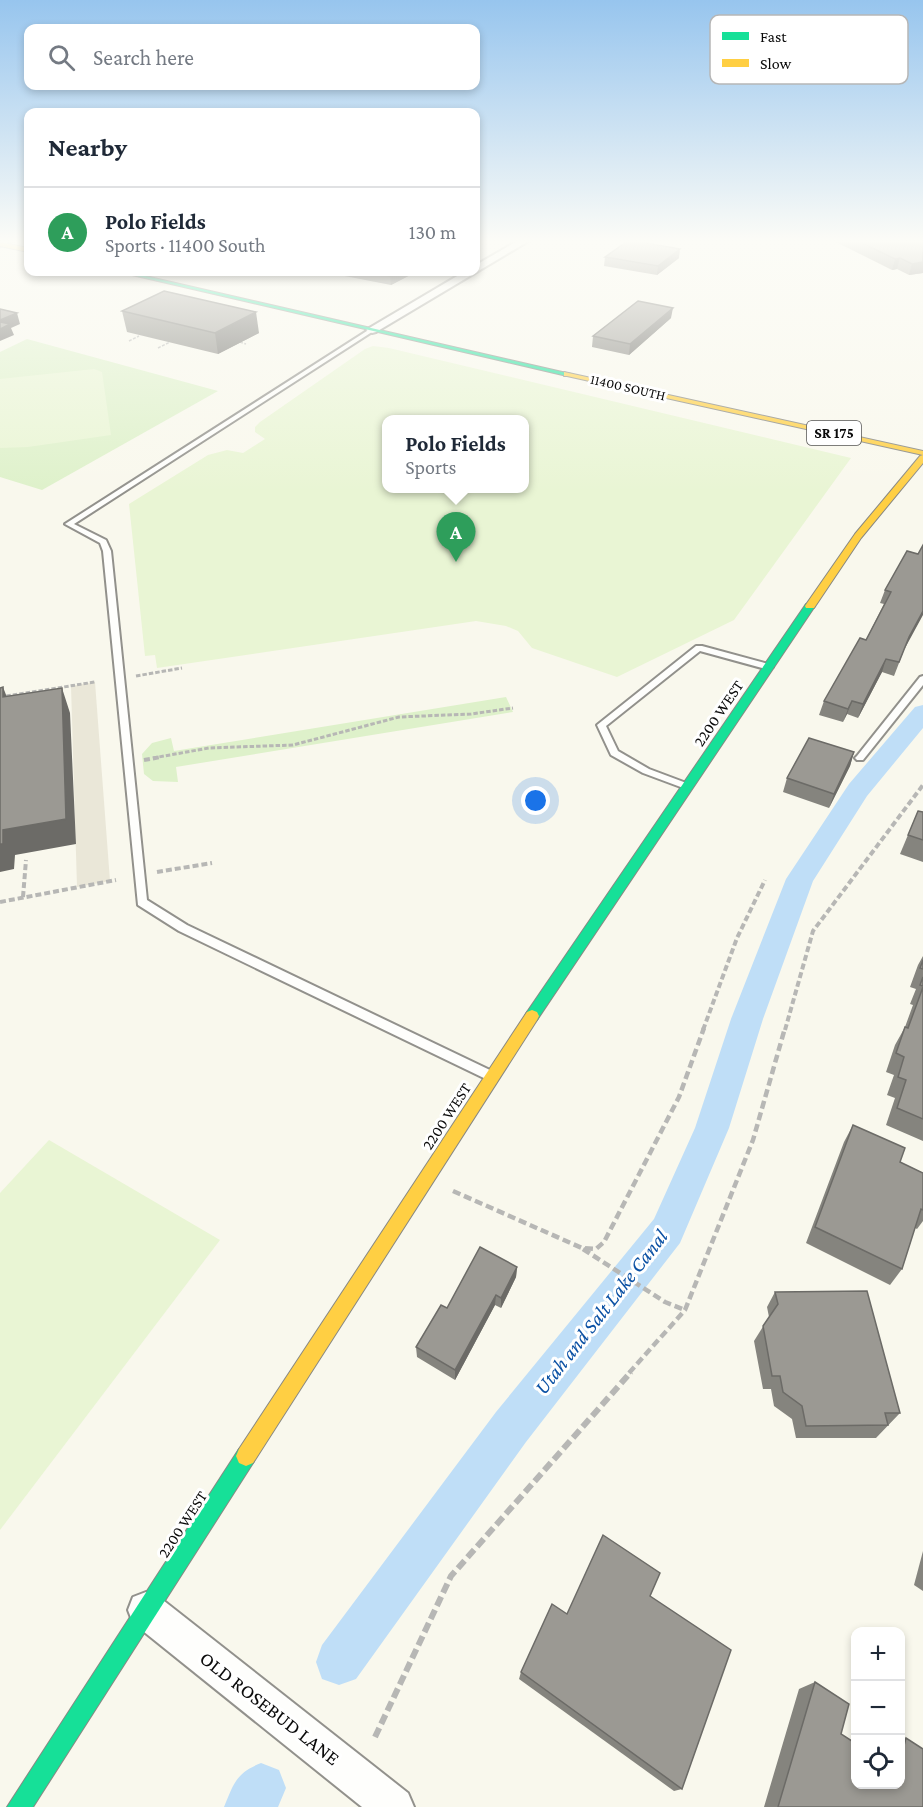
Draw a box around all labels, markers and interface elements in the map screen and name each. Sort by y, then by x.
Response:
legend [710,15,908,84]
search box [24,24,480,90]
text: Fast [760,28,787,45]
icon: search [45,41,78,74]
text: Search here [93,45,194,70]
text: Slow [760,55,792,72]
text: Nearby [48,133,127,162]
text: Polo Fields [105,209,206,234]
text: A [62,221,73,243]
text: 130 m [409,221,456,243]
text: Sports · 11400 South [105,234,266,256]
street label: 11400 SOUTH [589,371,667,403]
popup [382,415,529,493]
road number: SR 175 [807,421,861,445]
text: Polo Fields [405,431,506,456]
text: Sports [405,456,456,478]
pin: A [436,512,476,562]
street label: 2200 WEST [690,677,747,749]
your location [521,786,550,815]
street label: 2200 WEST [419,1080,474,1153]
water label: Utah and Salt Lake Canal [529,1224,673,1399]
street label: 2200 WEST [155,1488,210,1561]
map controls [851,1627,905,1789]
button: + [851,1627,905,1681]
street label: OLD ROSEBUD LANE [196,1647,344,1769]
button: − [851,1681,905,1735]
button: locate [851,1735,905,1789]

